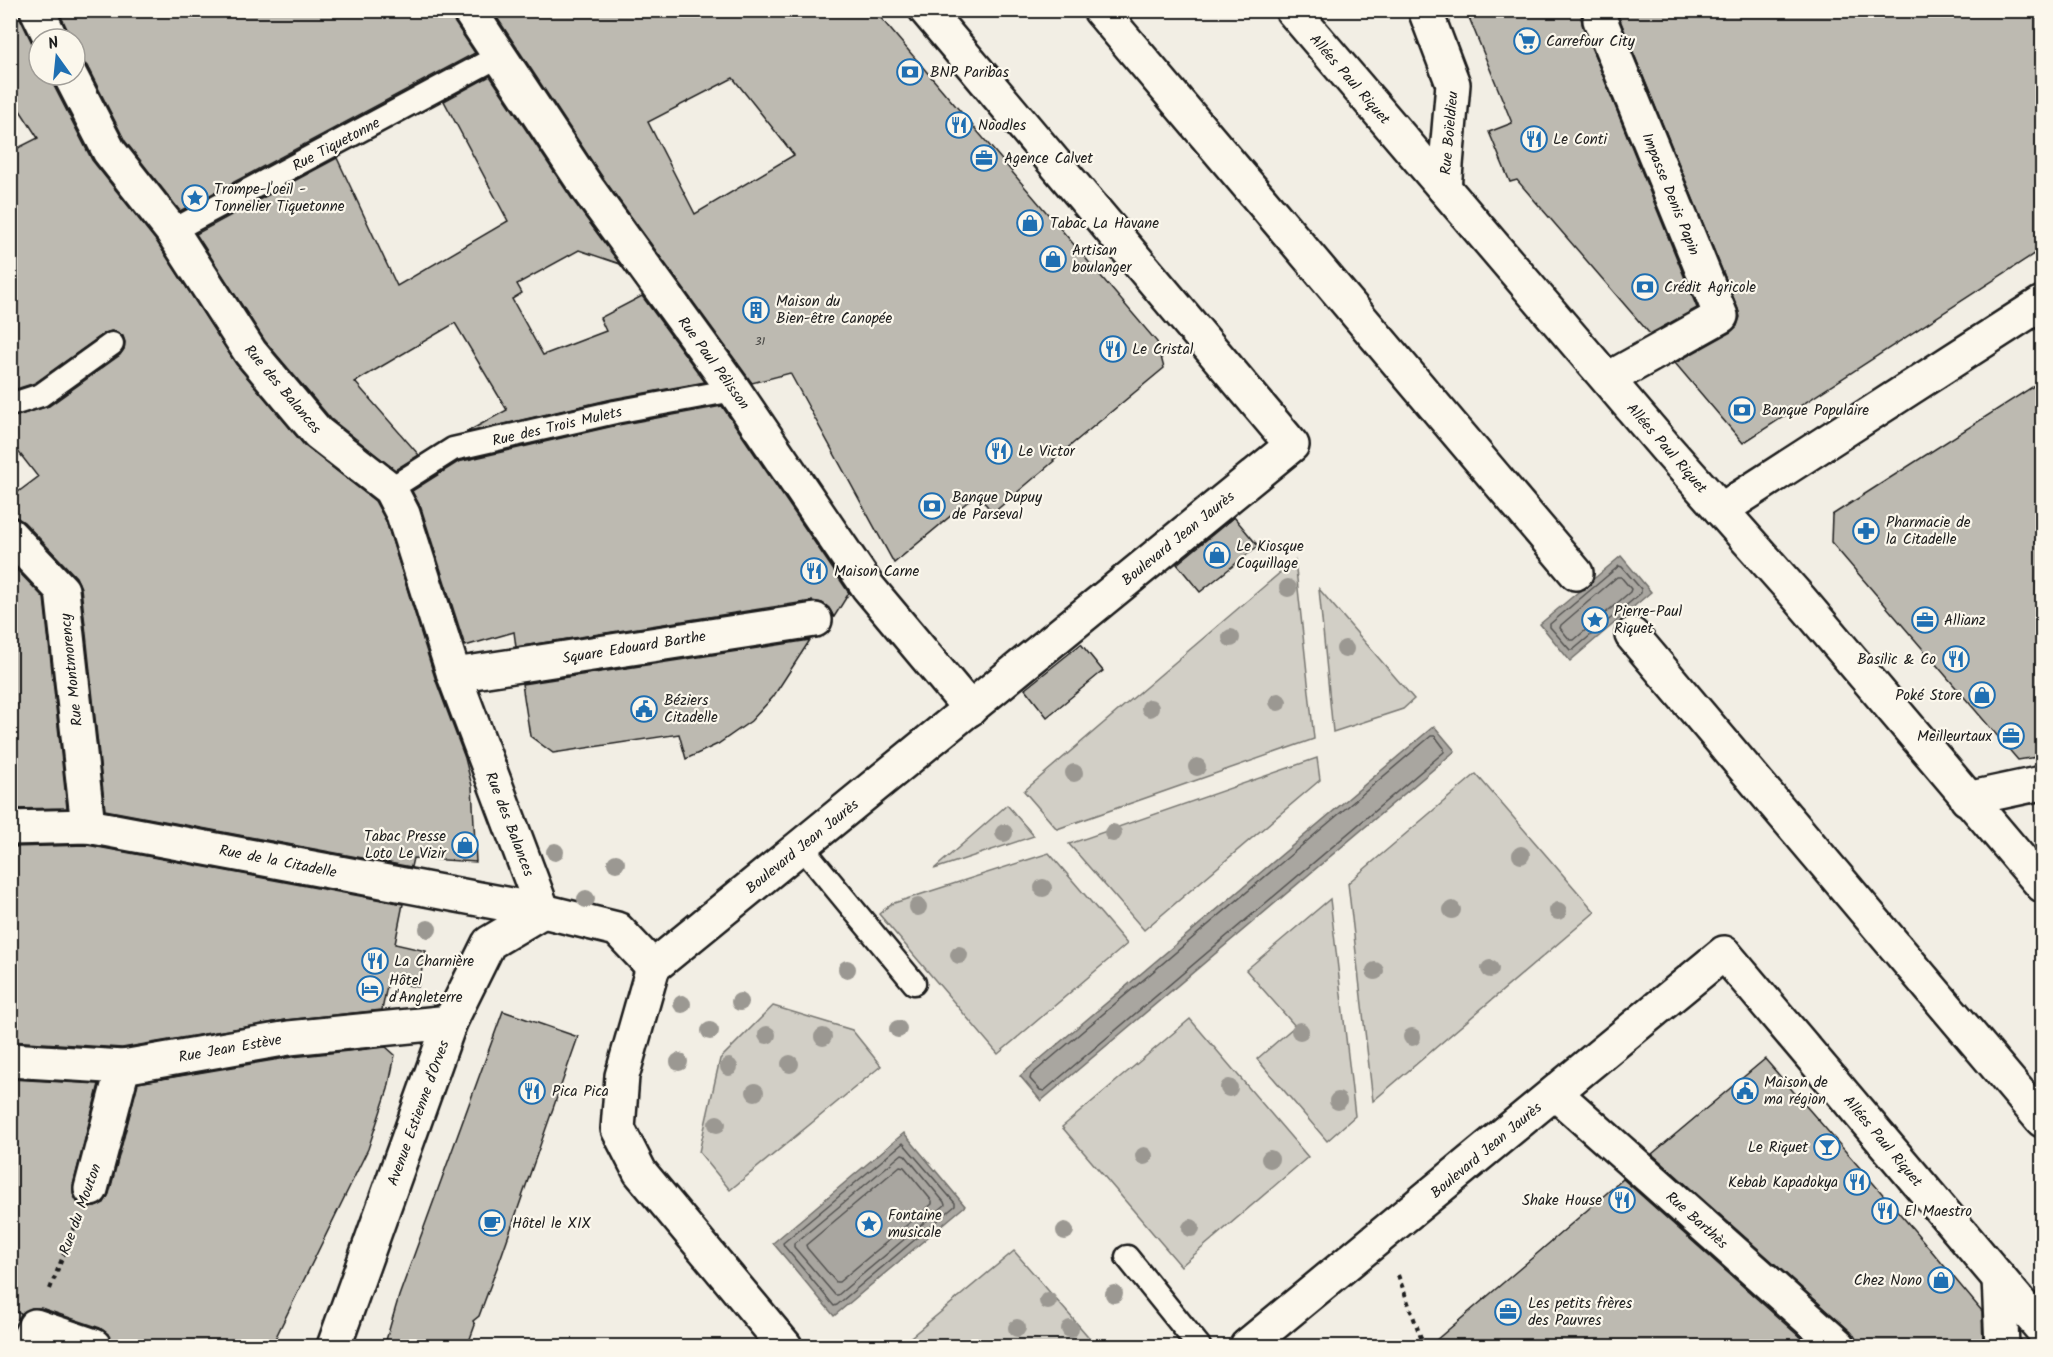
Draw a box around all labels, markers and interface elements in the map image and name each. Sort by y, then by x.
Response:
supermarket icon: Carrefour City [1512,26,1542,56]
north arrow [27,27,87,87]
street label: Allées Paul Riquet [1303,29,1396,130]
place label: Carrefour City [1546,30,1636,54]
text: N [45,31,62,57]
bank icon: BNP Paribas [895,57,925,87]
place label: BNP Paribas [930,61,1009,85]
street label: Rue Boïeldieu [1434,90,1466,176]
restaurant icon: Noodles [944,110,974,140]
street label: Rue Tiquetonne [288,111,385,178]
place label: Noodles [978,114,1027,138]
restaurant icon: Le Conti [1519,124,1549,154]
place label: Le Conti [1553,128,1609,152]
street label: Impasse Denis Papin [1634,129,1706,259]
office icon: Agence Calvet [969,143,999,173]
place label: Agence Calvet [1004,147,1093,171]
place label: Trompe-l'oeil - Tonnelier Tiquetonne [214,178,345,219]
place icon: Trompe-l'oeil - Tonnelier Tiquetonne [180,183,210,213]
shop icon: Tabac La Havane [1015,208,1045,238]
place label: Tabac La Havane [1050,212,1159,236]
place label: Artisan boulanger [1072,239,1132,280]
shop icon: Artisan boulanger [1038,244,1068,274]
bank icon: Crédit Agricole [1630,272,1660,302]
place label: Crédit Agricole [1664,276,1756,300]
place label: Maison du Bien-être Canopée [776,290,892,331]
building icon: Maison du Bien-être Canopée [741,295,771,325]
street label: Rue Paul Pélisson [671,312,755,415]
house number: 31 [755,332,766,351]
restaurant icon: Le Cristal [1098,334,1128,364]
place label: Le Cristal [1132,338,1194,362]
street label: Rue des Balances [238,340,327,440]
bank icon: Banque Populaire [1727,395,1757,425]
street label: Allées Paul Riquet [1620,398,1713,499]
place label: Banque Populaire [1762,399,1869,423]
street label: Rue des Trois Mulets [490,400,625,454]
restaurant icon: Le Victor [984,436,1014,466]
place label: Le Victor [1018,440,1076,464]
street label: Boulevard Jean Jaurès [1117,485,1241,592]
place label: Banque Dupuy de Parseval [952,486,1043,527]
bank icon: Banque Dupuy de Parseval [917,491,947,521]
place label: Pharmacie de la Citadelle [1886,511,1971,552]
pharmacy icon: Pharmacie de la Citadelle [1851,516,1881,546]
place label: Le Kiosque Coquillage [1236,535,1304,576]
shop icon: Le Kiosque Coquillage [1202,540,1232,570]
restaurant icon: Maison Carne [799,556,829,586]
place label: Maison Carne [834,560,920,584]
place label: Pierre-Paul Riquet [1614,600,1682,641]
place icon: Pierre-Paul Riquet [1580,605,1610,635]
office icon: Allianz [1910,605,1940,635]
place label: Allianz [1944,609,1986,633]
street label: Rue Montmorency [54,611,90,728]
street label: Square Edouard Barthe [561,625,708,671]
restaurant icon: Basilic & Co [1941,644,1971,674]
place label: Basilic & Co [1857,648,1936,672]
shop icon: Poké Store [1967,680,1997,710]
place label: Poké Store [1895,684,1962,708]
place label: Béziers Citadelle [664,689,718,730]
public building icon: Béziers Citadelle [629,694,659,724]
office icon: Meilleurtaux [1996,721,2026,751]
place label: Meilleurtaux [1917,725,1993,749]
street label: Rue des Balances [478,768,540,881]
street label: Boulevard Jean Jaurès [741,793,865,900]
place label: Tabac Presse Loto Le Vizir [364,825,447,866]
shop icon: Tabac Presse Loto Le Vizir [450,830,480,860]
street label: Rue de la Citadelle [217,839,339,885]
restaurant icon: La Charnière [360,946,390,976]
place label: La Charnière [394,950,474,974]
place label: Hôtel d'Angleterre [389,969,463,1010]
hotel icon: Hôtel d'Angleterre [355,974,385,1004]
street label: Rue Jean Estève [177,1028,284,1070]
street label: Avenue Estienne d'Orves [381,1037,457,1190]
place label: Maison de ma région [1764,1071,1828,1112]
restaurant icon: Pica Pica [517,1076,547,1106]
public building icon: Maison de ma région [1730,1076,1760,1106]
place label: Pica Pica [552,1080,609,1104]
street label: Allées Paul Riquet [1837,1090,1928,1193]
street label: Boulevard Jean Jaurès [1425,1096,1548,1205]
bar icon: Le Riquet [1812,1132,1842,1162]
place label: Le Riquet [1748,1136,1808,1160]
street label: Rue du Mouton [53,1160,109,1259]
restaurant icon: Kebab Kapadokya [1842,1167,1872,1197]
place label: Kebab Kapadokya [1728,1171,1838,1195]
restaurant icon: Shake House [1607,1185,1637,1215]
street label: Rue Barthès [1660,1186,1733,1256]
place label: Shake House [1522,1189,1602,1213]
restaurant icon: El Maestro [1870,1196,1900,1226]
place label: El Maestro [1904,1200,1972,1224]
place label: Fontaine musicale [888,1204,942,1245]
cafe icon: Hôtel le XIX [477,1208,507,1238]
place icon: Fontaine musicale [854,1209,884,1239]
place label: Hôtel le XIX [512,1212,592,1236]
shop icon: Chez Nono [1926,1265,1956,1295]
place label: Chez Nono [1854,1269,1922,1293]
place label: Les petits frères des Pauvres [1528,1292,1633,1333]
office icon: Les petits frères des Pauvres [1493,1297,1523,1327]

